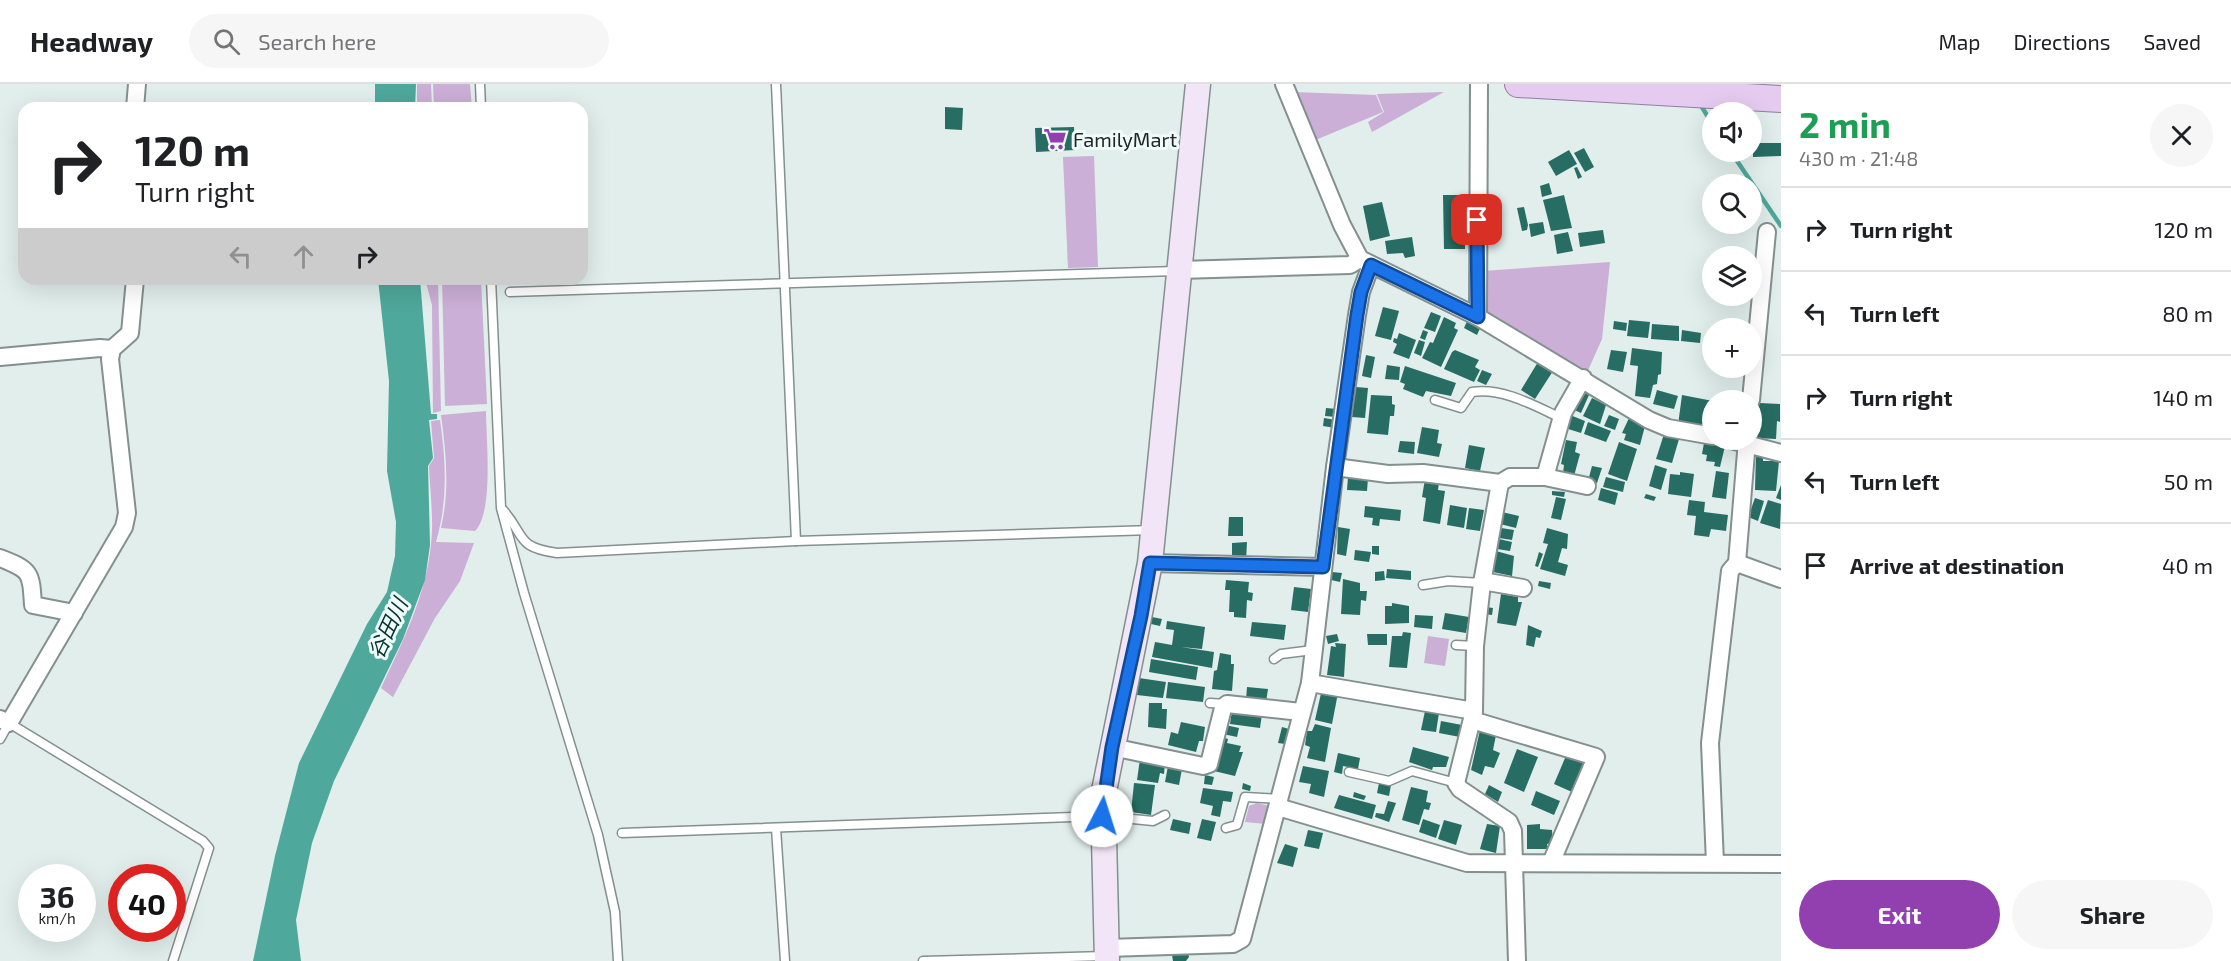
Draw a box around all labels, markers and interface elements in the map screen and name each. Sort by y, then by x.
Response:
search box [189,14,609,68]
text: Headway [30,24,153,58]
icon: search [210,25,243,58]
text: Search here [258,28,376,54]
text: Map [1938,29,1981,54]
text: Directions [2014,29,2110,54]
text: Saved [2143,29,2201,54]
map controls [1702,102,1762,450]
button: sound [1702,102,1762,162]
text: 2 min [1799,102,1891,145]
button: close [2150,104,2213,167]
text: 120 m [135,124,250,174]
icon: right [36,126,114,204]
supermarket icon: FamilyMart [1042,126,1068,152]
place label: FamilyMart [1073,127,1177,151]
text: 430 m · 21:48 [1799,146,1918,170]
button: search [1702,174,1762,234]
text: Turn right [135,175,255,207]
pin [1451,194,1502,245]
icon: arrive [1460,203,1493,236]
icon: right [1799,213,1832,246]
text: Turn right [1850,216,1952,242]
text: 120 m [2154,216,2213,242]
icon: left [224,240,257,273]
icon: ahead [287,240,320,273]
icon: right [350,240,383,273]
button: layers [1702,246,1762,306]
icon: left [1799,297,1832,330]
text: Turn left [1850,300,1939,326]
text: 80 m [2162,300,2213,326]
button: + [1702,318,1762,378]
icon: right [1799,381,1832,414]
text: Turn right [1850,384,1952,410]
text: 140 m [2153,384,2213,410]
button: − [1702,390,1762,450]
icon: left [1799,465,1832,498]
text: Turn left [1850,468,1939,494]
text: 50 m [2164,468,2213,494]
icon: arrive [1799,549,1832,582]
text: Arrive at destination [1850,552,2064,578]
text: 40 m [2162,552,2213,578]
water label: 谷田川 [362,592,412,662]
position arrow [1070,784,1134,848]
speed limit sign: 40 [108,864,186,942]
text: 36 [40,878,74,914]
button: Exit [1799,880,2000,949]
button: Share [2012,880,2213,949]
text: km/h [38,909,76,927]

